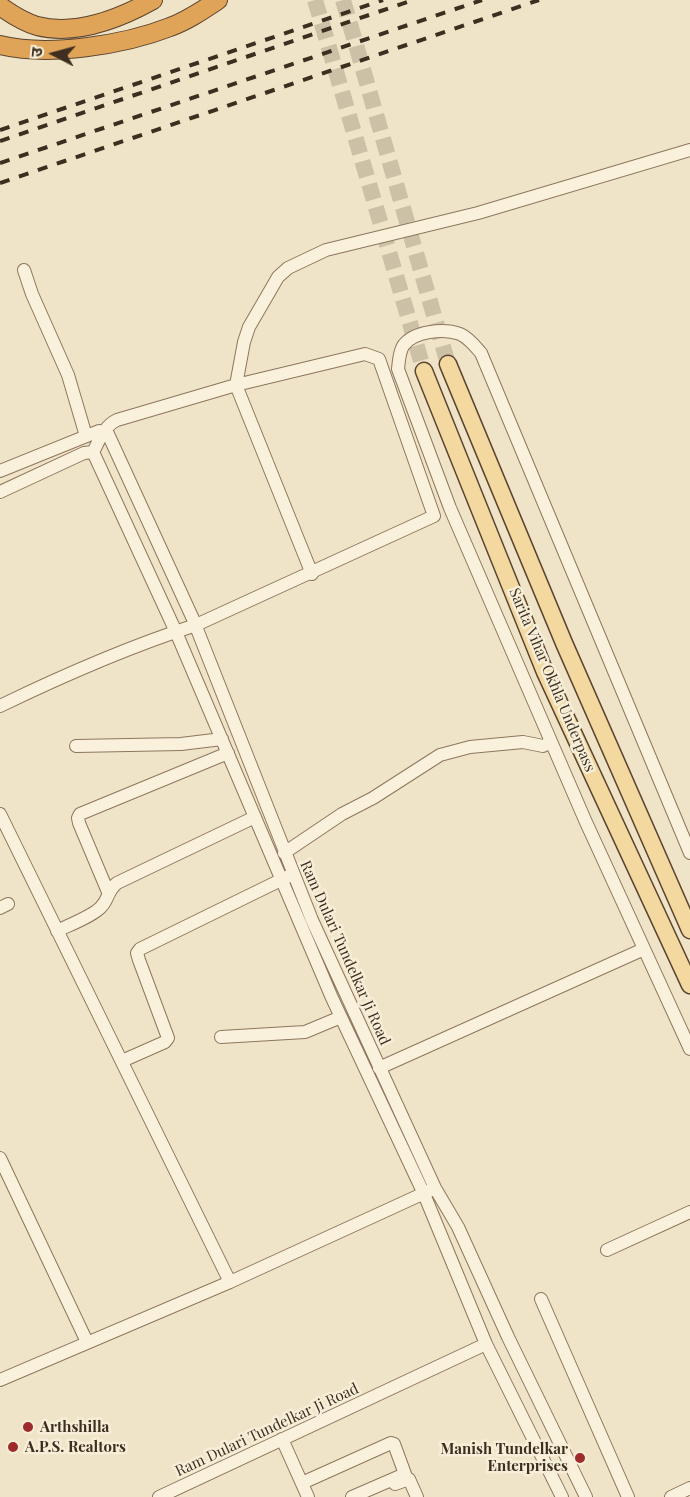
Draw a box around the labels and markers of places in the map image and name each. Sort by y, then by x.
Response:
place label: Arthshilla [40,1418,109,1436]
marker: Arthshilla [21,1420,35,1434]
place label: A.P.S. Realtors [25,1438,126,1456]
marker: A.P.S. Realtors [6,1440,20,1454]
place label: Manish Tundelkar Enterprises [441,1440,568,1475]
marker: Manish Tundelkar Enterprises [573,1451,587,1465]

